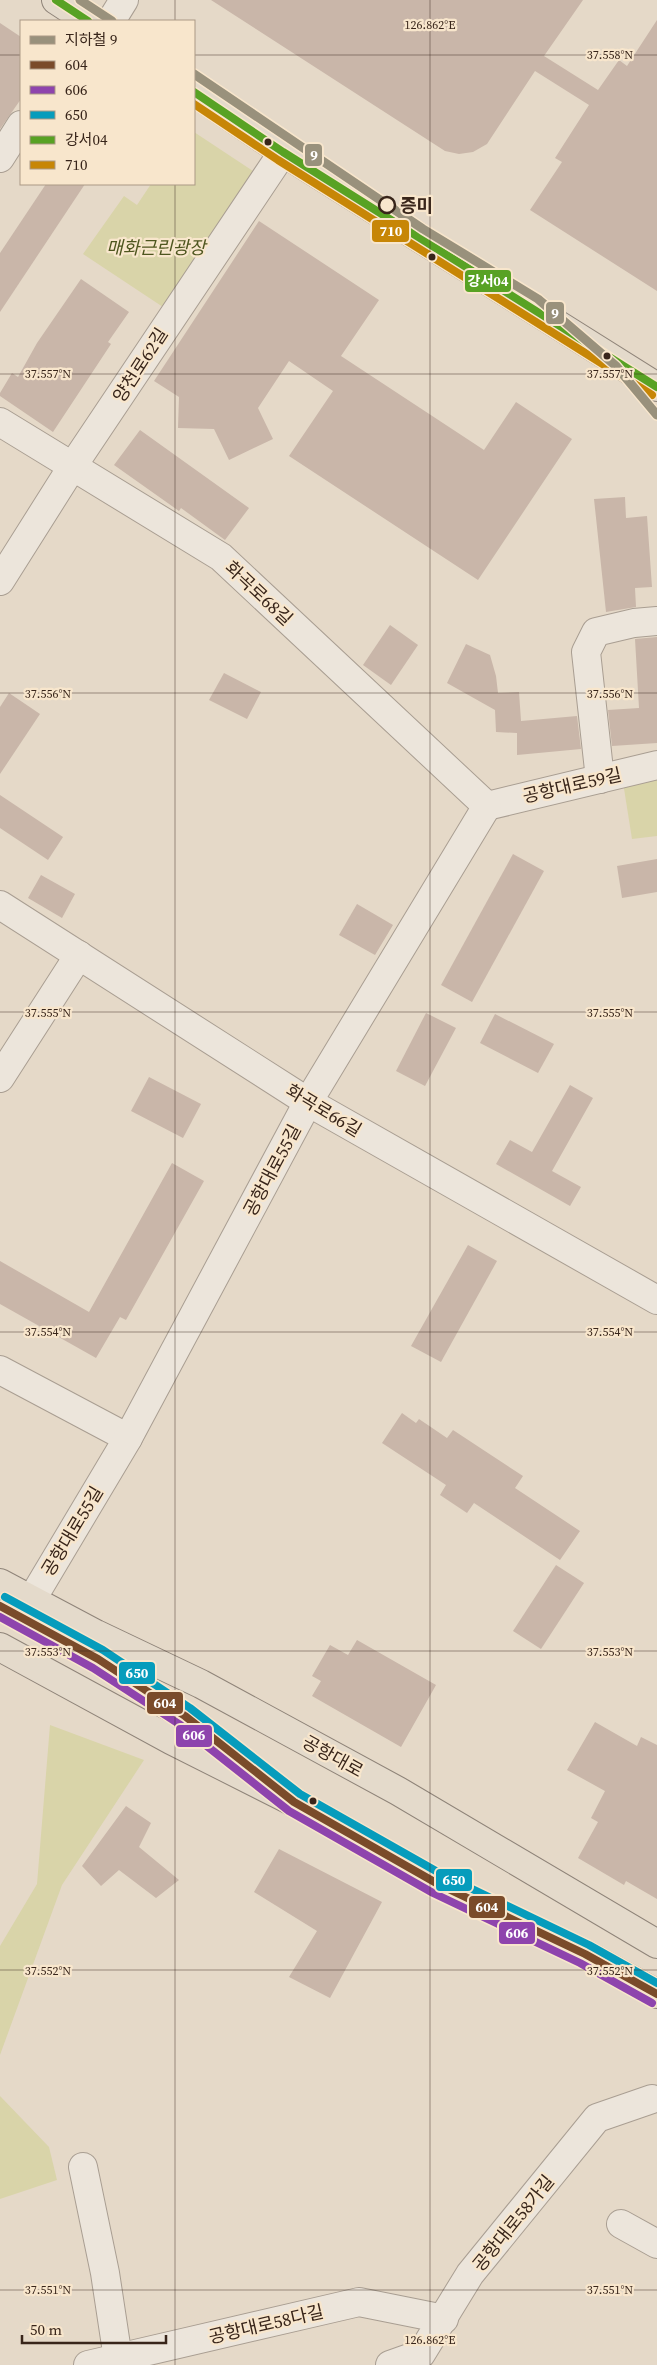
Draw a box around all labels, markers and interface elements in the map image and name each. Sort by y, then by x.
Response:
text: 126.862°E [405,17,455,33]
legend [20,20,195,185]
text: 지하철 9 [65,29,117,50]
text: 37.558°N [587,47,633,63]
text: 604 [65,54,88,75]
text: 606 [65,79,88,100]
text: 650 [65,104,88,125]
text: 강서04 [65,129,108,150]
unlabelled marker [263,137,273,147]
line badge: 9 [304,143,323,167]
text: 9 [310,145,318,165]
text: 710 [65,154,88,175]
place label: 증미 [400,193,433,218]
marker: 증미 [378,196,396,214]
line badge: 710 [371,219,410,243]
text: 710 [380,221,403,241]
park label: 매화근린광장 [106,235,208,260]
unlabelled marker [427,252,437,262]
line badge: 강서04 [464,269,512,293]
text: 강서04 [468,271,509,291]
line badge: 9 [545,301,565,325]
text: 9 [551,303,559,323]
street label: 양천로62길 [107,323,173,407]
unlabelled marker [602,351,612,361]
text: 37.557°N [25,366,71,382]
text: 37.557°N [587,366,633,382]
street label: 화곡로68길 [220,555,298,631]
text: 37.556°N [25,686,71,702]
text: 37.556°N [587,686,633,702]
street label: 공항대로59길 [520,761,624,809]
text: 37.555°N [25,1005,71,1021]
text: 37.555°N [587,1005,633,1021]
street label: 화곡로66길 [281,1078,367,1142]
street label: 공항대로55길 [237,1120,307,1220]
text: 37.554°N [25,1324,71,1340]
text: 37.554°N [587,1324,633,1340]
street label: 공항대로55길 [35,1481,109,1581]
text: 37.553°N [25,1644,71,1660]
text: 37.553°N [587,1644,633,1660]
line badge: 650 [118,1661,156,1685]
text: 650 [126,1663,149,1683]
line badge: 604 [146,1691,184,1715]
text: 604 [154,1693,177,1713]
line badge: 606 [175,1724,213,1748]
text: 606 [183,1725,206,1745]
street label: 공항대로 [298,1729,368,1783]
unlabelled marker [308,1796,318,1806]
line badge: 650 [435,1868,473,1892]
text: 650 [443,1870,466,1890]
line badge: 604 [468,1895,506,1919]
text: 604 [476,1897,499,1917]
line badge: 606 [498,1921,536,1945]
text: 606 [506,1923,529,1943]
text: 37.552°N [25,1963,71,1979]
text: 37.552°N [587,1963,633,1979]
street label: 공항대로58가길 [466,2170,560,2276]
text: 37.551°N [25,2282,71,2298]
text: 37.551°N [587,2282,633,2298]
street label: 공항대로58다길 [206,2299,326,2349]
scale bar [22,2312,166,2344]
text: 50 m [30,2319,62,2340]
text: 126.862°E [405,2332,455,2348]

